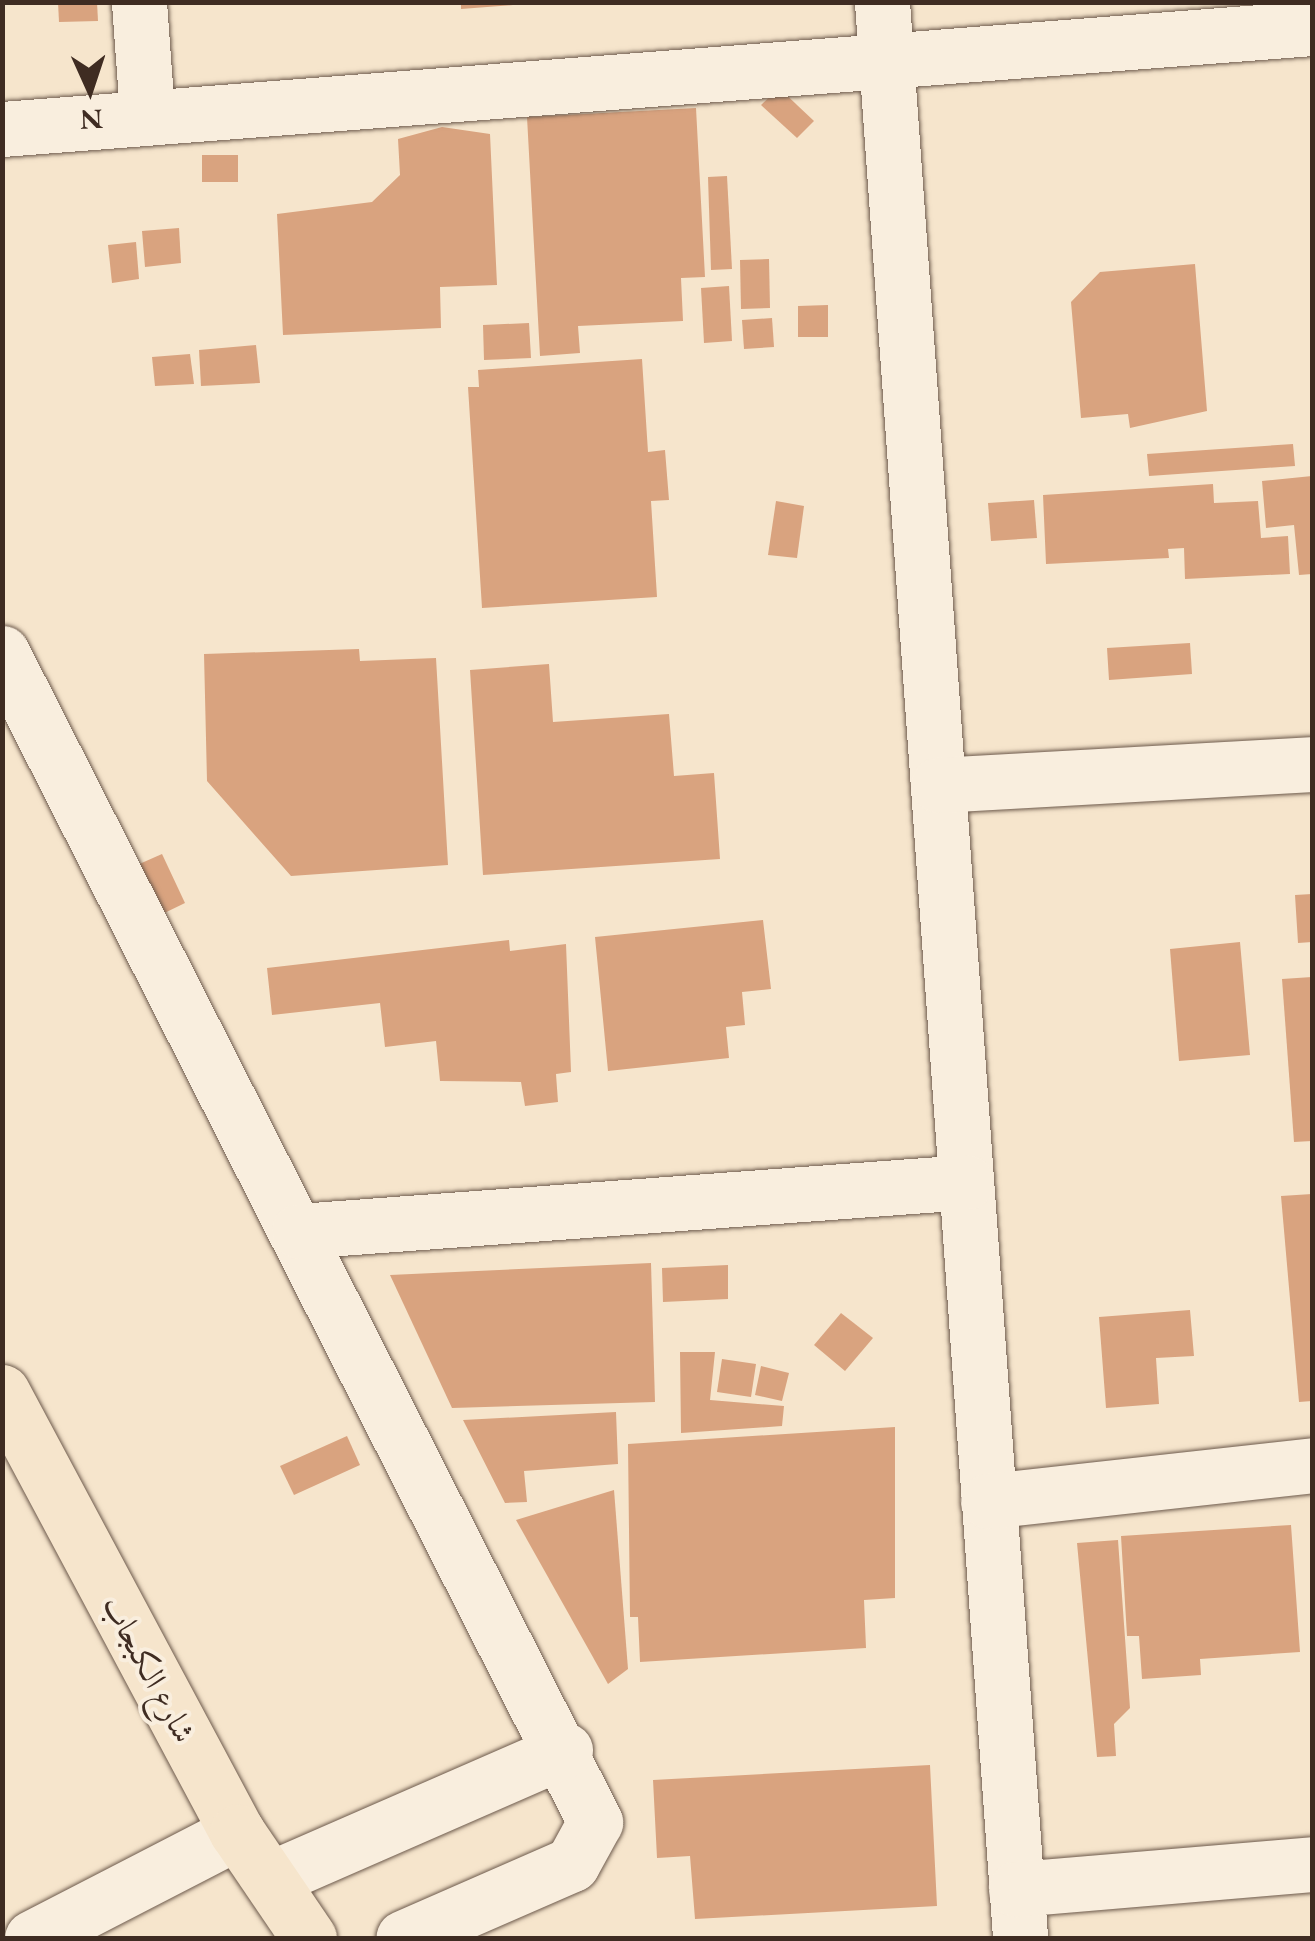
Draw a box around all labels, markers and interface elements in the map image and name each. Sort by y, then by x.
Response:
north arrow [40,40,140,140]
text: N [79,101,104,139]
street label: شارع الكبجاب [94,1589,204,1749]

